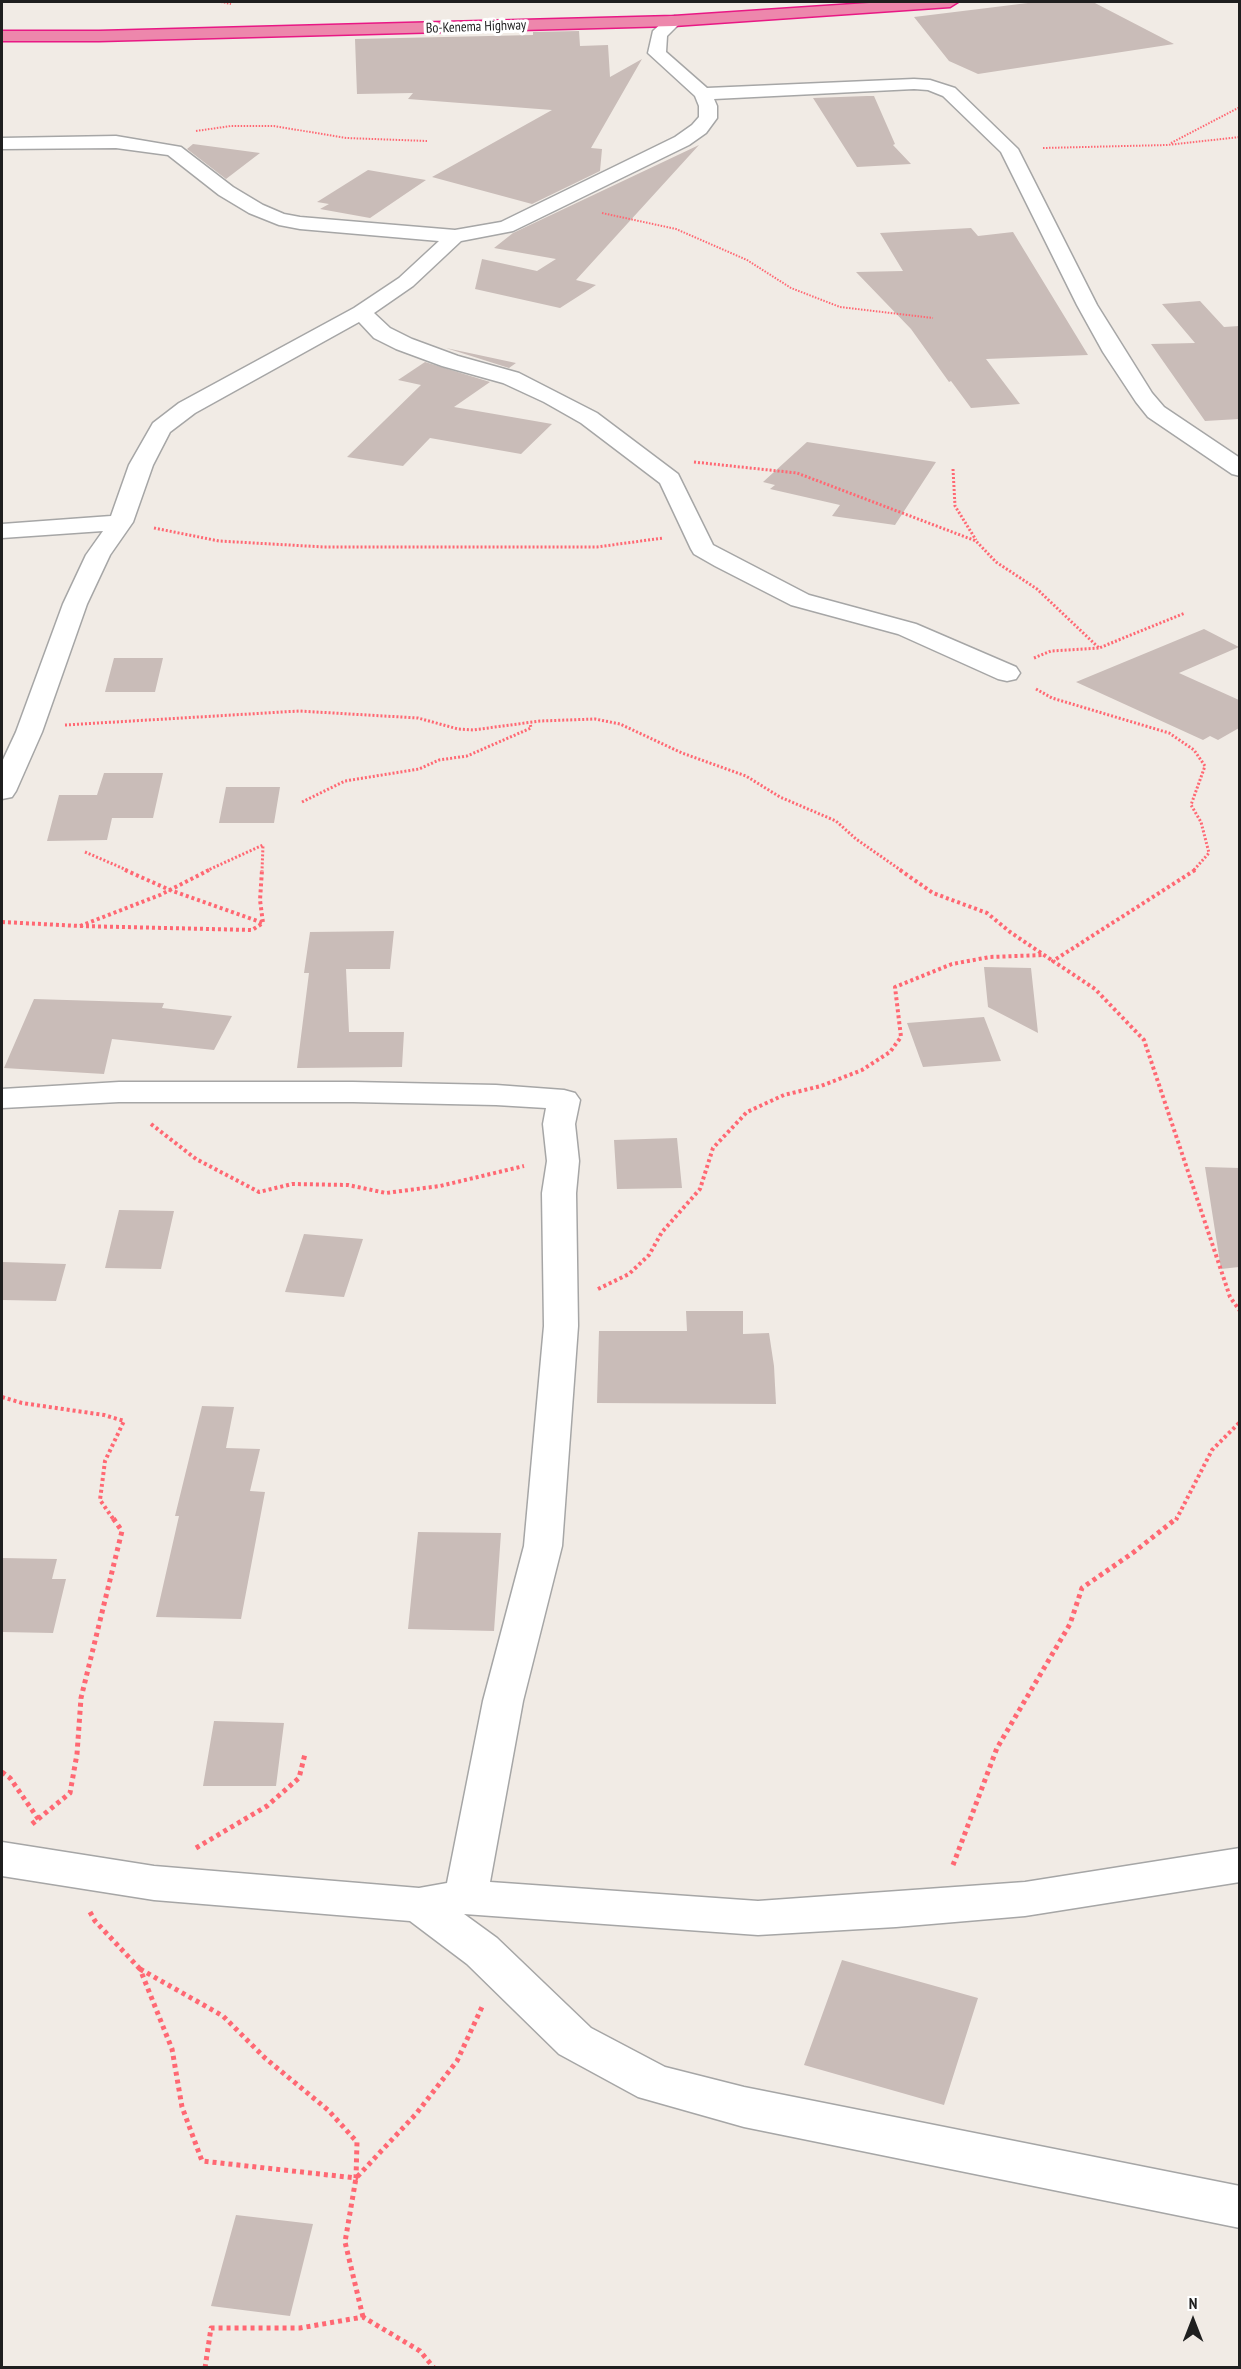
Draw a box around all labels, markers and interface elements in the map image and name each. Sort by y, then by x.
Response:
street label: Bo-Kenema Highway [426,17,526,37]
north arrow [1163,2291,1223,2351]
text: N [1189,2293,1197,2313]

